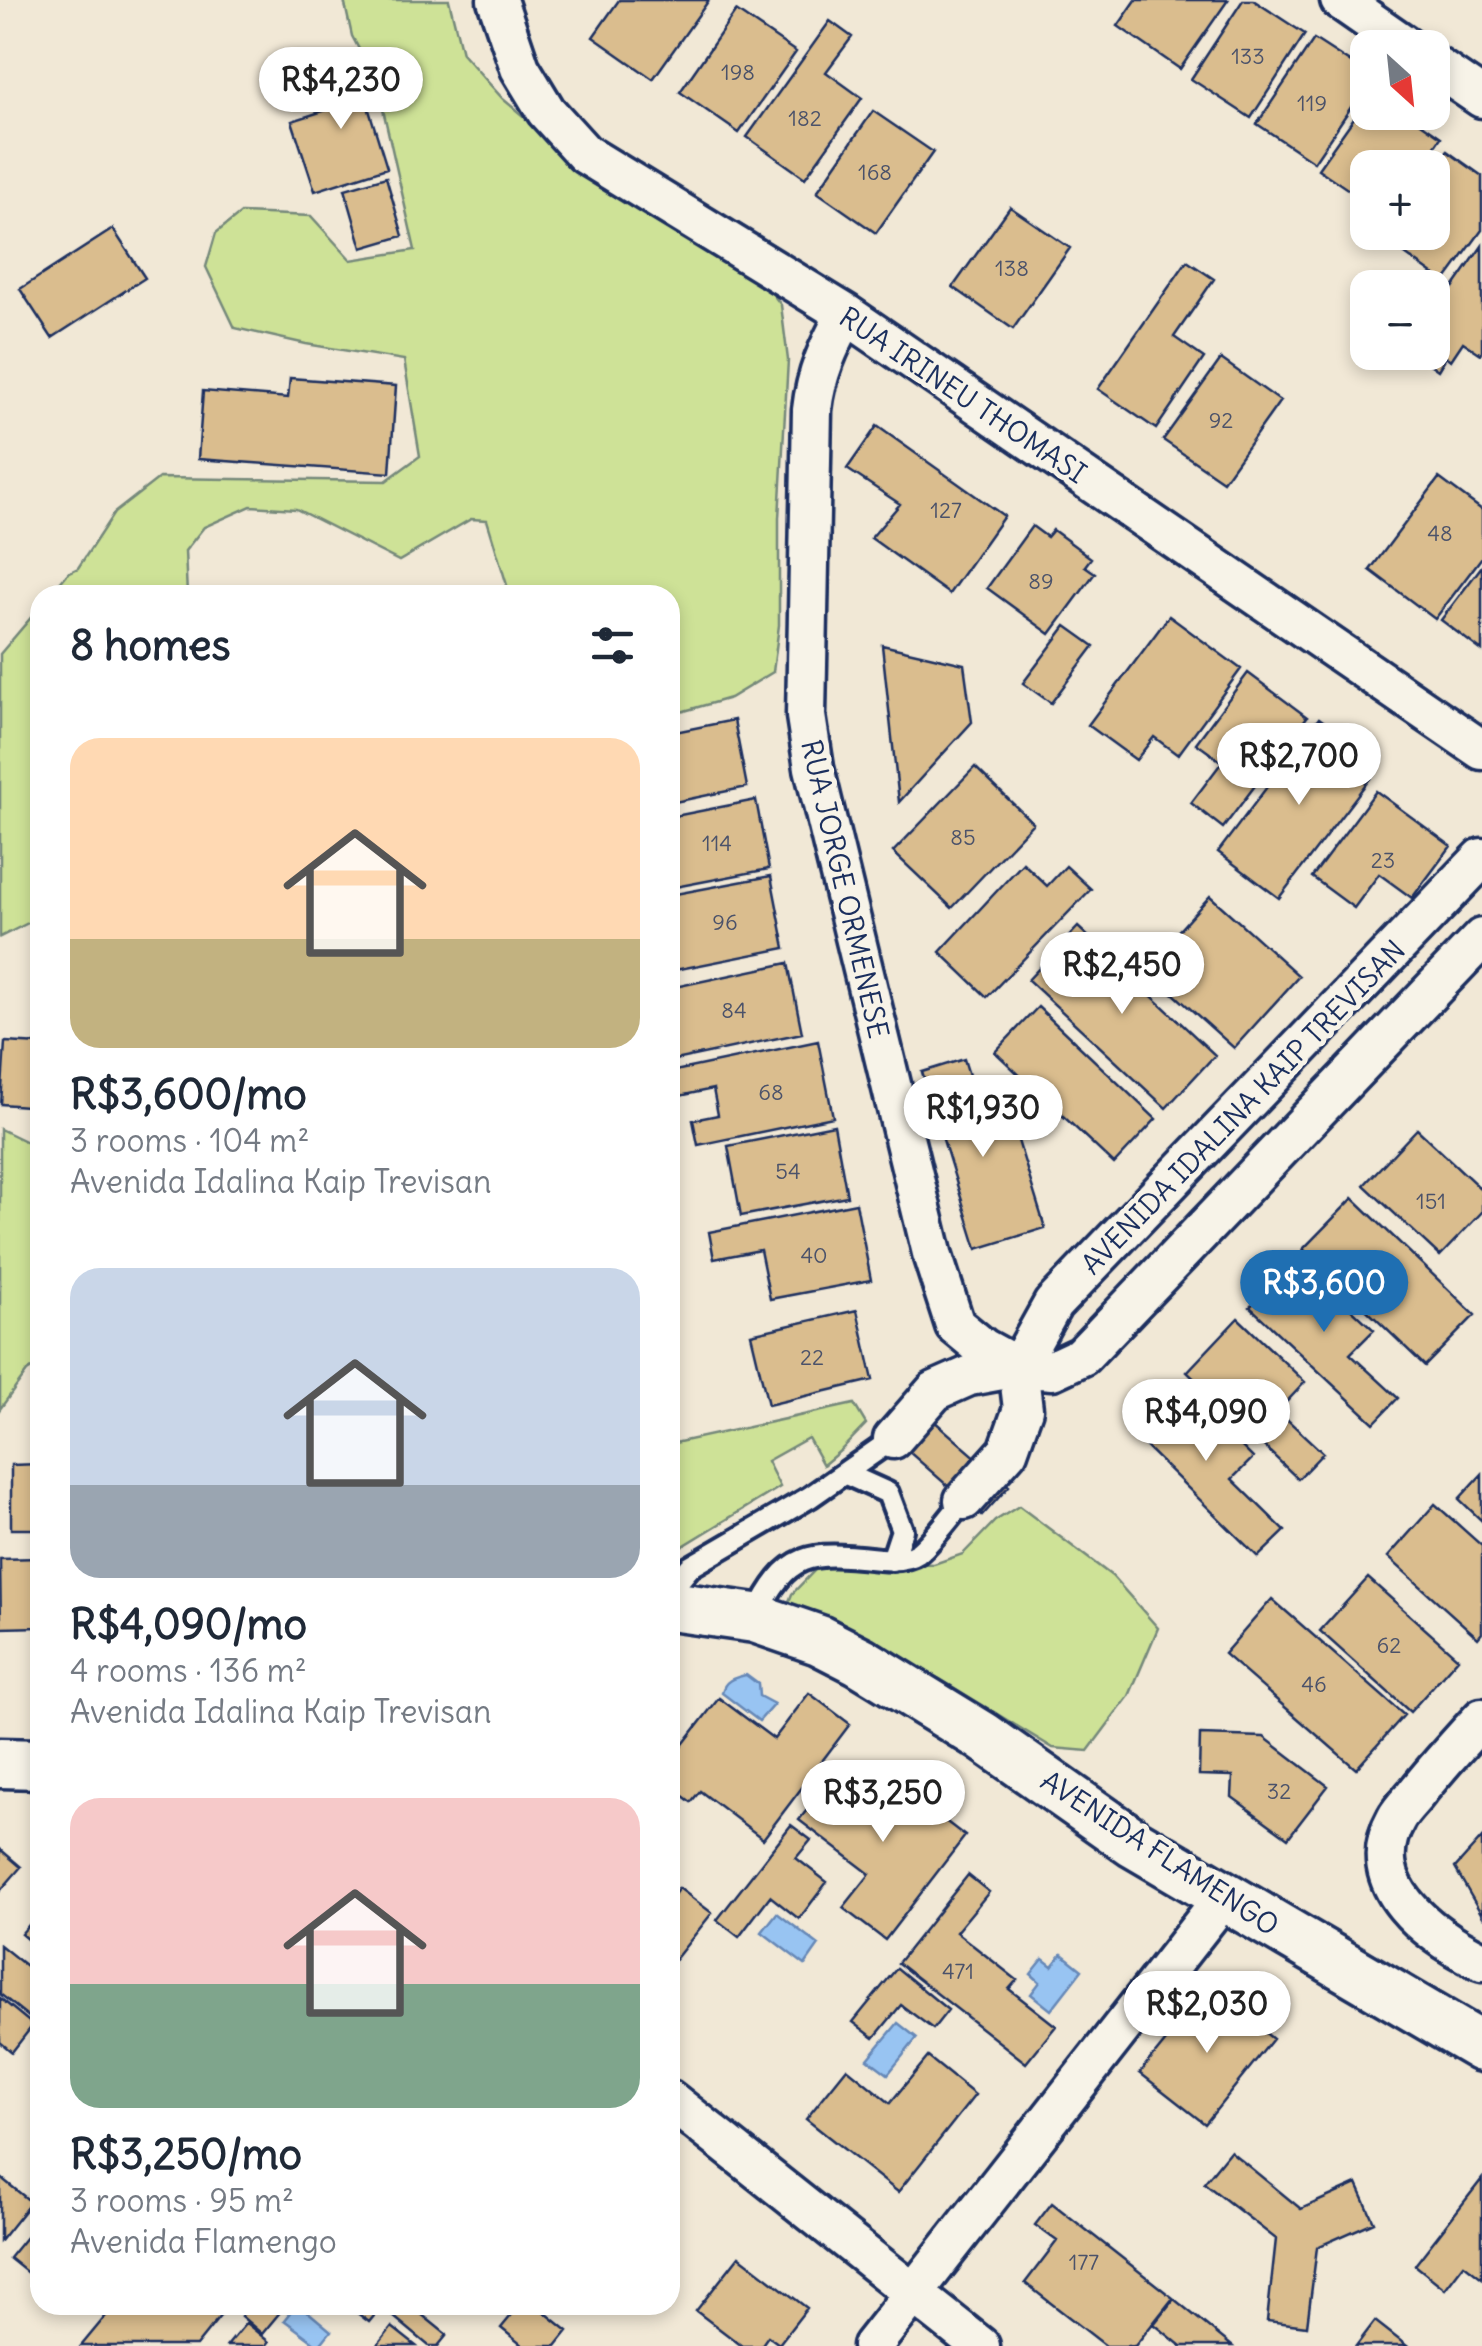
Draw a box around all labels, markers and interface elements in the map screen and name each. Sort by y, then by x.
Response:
north arrow [1350,30,1450,130]
map controls [1350,30,1450,370]
house number: 133 [1231,42,1265,70]
pin: R$4,230 [249,47,433,132]
house number: 198 [721,58,755,86]
text: R$4,230 [281,59,401,100]
house number: 119 [1297,89,1327,117]
house number: 182 [788,104,822,132]
button: + [1350,150,1450,250]
house number: 168 [858,158,892,186]
house number: 138 [995,254,1029,282]
button: − [1350,270,1450,370]
street label: RUA IRINEU THOMASI [833,299,1093,491]
house number: 92 [1209,406,1233,434]
house number: 127 [930,496,962,524]
house number: 48 [1427,519,1453,547]
house number: 89 [1028,567,1054,595]
icon: filters [585,618,640,673]
text: 8 homes [70,619,231,671]
pin: R$2,700 [1207,723,1391,808]
text: R$2,700 [1239,735,1359,776]
street label: RUA JORGE ORMENESE [793,736,897,1042]
icon: home [265,803,445,983]
house number: 85 [950,823,976,851]
house number: 114 [702,829,732,857]
house number: 23 [1371,846,1395,874]
house number: 96 [712,908,738,936]
pin: R$2,450 [1030,932,1214,1017]
street label: AVENIDA IDALINA KAIP TREVISAN [1073,932,1413,1282]
text: R$2,450 [1062,944,1182,985]
house number: 84 [721,996,747,1024]
text: R$3,600/mo [70,1068,307,1120]
pin: R$1,930 [891,1075,1075,1160]
house number: 68 [758,1078,784,1106]
text: R$1,930 [926,1087,1040,1128]
text: 3 rooms · 104 m² [70,1120,309,1161]
house number: 54 [775,1157,801,1185]
text: Avenida Idalina Kaip Trevisan [70,1161,492,1202]
house number: 151 [1416,1187,1446,1215]
house number: 40 [800,1241,828,1269]
pin: R$3,600 [1232,1250,1416,1335]
text: R$3,600 [1262,1262,1386,1303]
icon: home [265,1333,445,1513]
house number: 22 [800,1343,824,1371]
pin: R$4,090 [1114,1379,1298,1464]
text: R$4,090 [1144,1391,1268,1432]
text: R$4,090/mo [70,1598,307,1650]
house number: 62 [1377,1631,1401,1659]
text: 4 rooms · 136 m² [70,1650,307,1691]
house number: 46 [1301,1670,1327,1698]
text: Avenida Idalina Kaip Trevisan [70,1691,492,1732]
pin: R$3,250 [791,1760,975,1845]
street label: AVENIDA FLAMENGO [1034,1763,1286,1943]
text: R$3,250 [823,1772,943,1813]
house number: 32 [1267,1777,1291,1805]
icon: home [265,1863,445,2043]
house number: 471 [942,1957,974,1985]
pin: R$2,030 [1115,1971,1299,2056]
text: R$2,030 [1146,1983,1268,2024]
text: R$3,250/mo [70,2128,302,2180]
text: 3 rooms · 95 m² [70,2180,294,2221]
text: Avenida Flamengo [70,2221,337,2262]
house number: 177 [1069,2248,1099,2276]

